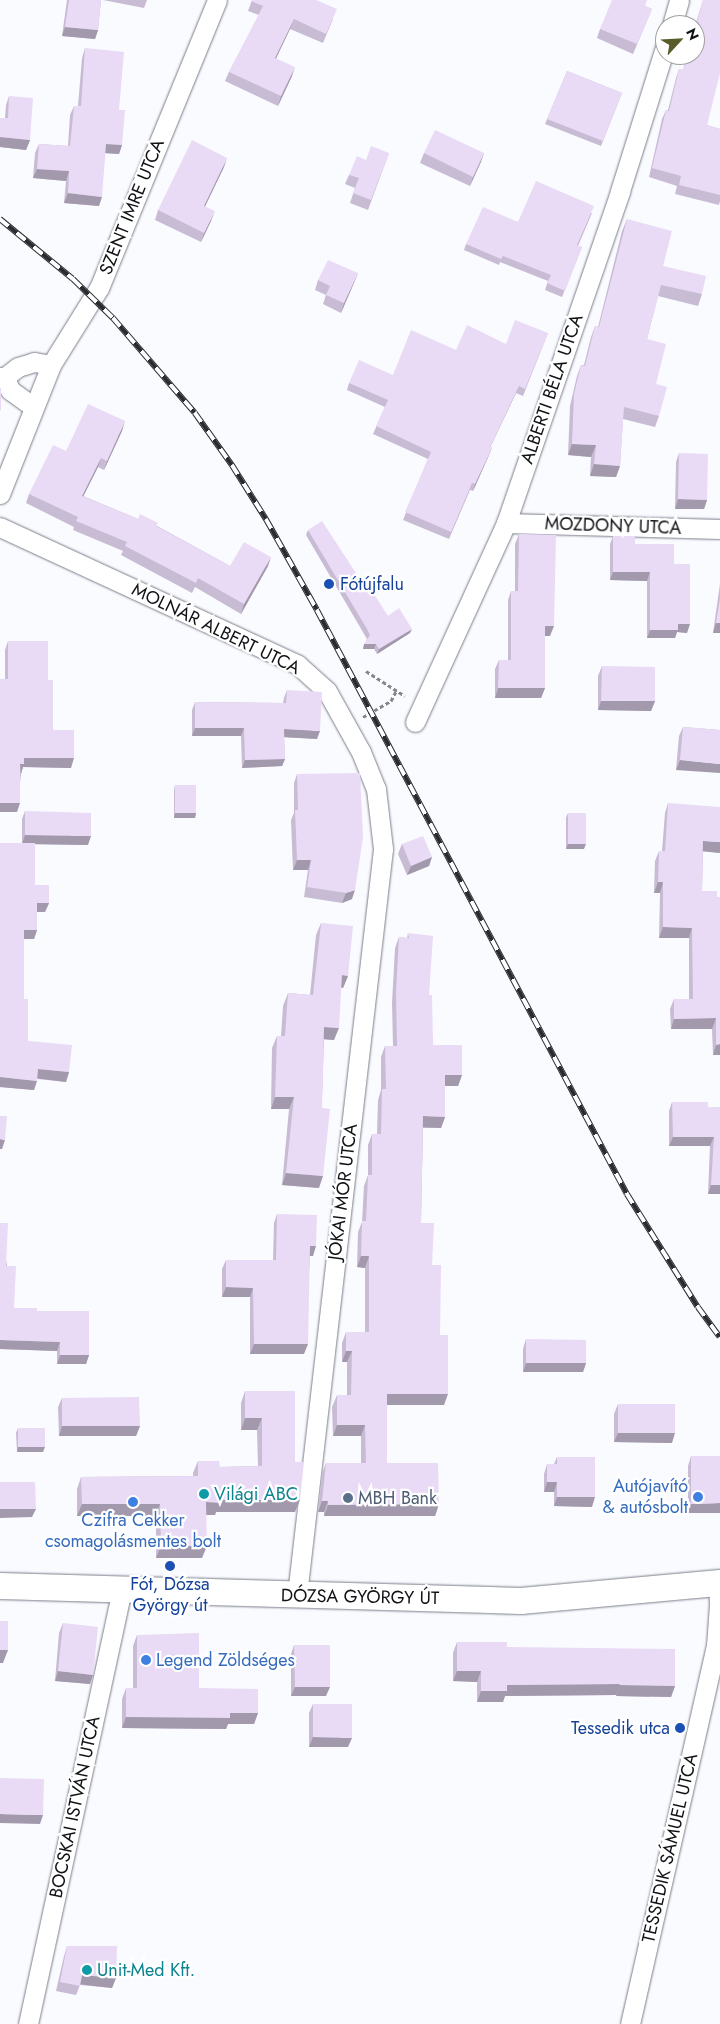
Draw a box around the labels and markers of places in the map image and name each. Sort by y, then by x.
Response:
place label: Fótújfalu [340,573,404,595]
marker: Fótújfalu [322,577,336,591]
place label: Autójavító & autósbolt [602,1476,688,1518]
place label: Világi ABC [214,1483,298,1505]
place label: MBH Bank [358,1487,437,1509]
marker: Világi ABC [198,1488,210,1500]
marker: Autójavító & autósbolt [692,1491,704,1503]
marker: MBH Bank [342,1492,354,1504]
marker: Czifra Cekker csomagolásmentes bolt [127,1496,139,1508]
place label: Czifra Cekker csomagolásmentes bolt [45,1510,221,1552]
marker: Fót, Dózsa György út [164,1560,176,1572]
place label: Fót, Dózsa György út [130,1574,210,1616]
place label: Legend Zöldséges [156,1649,295,1671]
marker: Legend Zöldséges [140,1654,152,1666]
place label: Tessedik utca [571,1717,670,1739]
marker: Tessedik utca [674,1722,686,1734]
place label: Unit-Med Kft. [97,1959,195,1981]
marker: Unit-Med Kft. [81,1964,93,1976]

